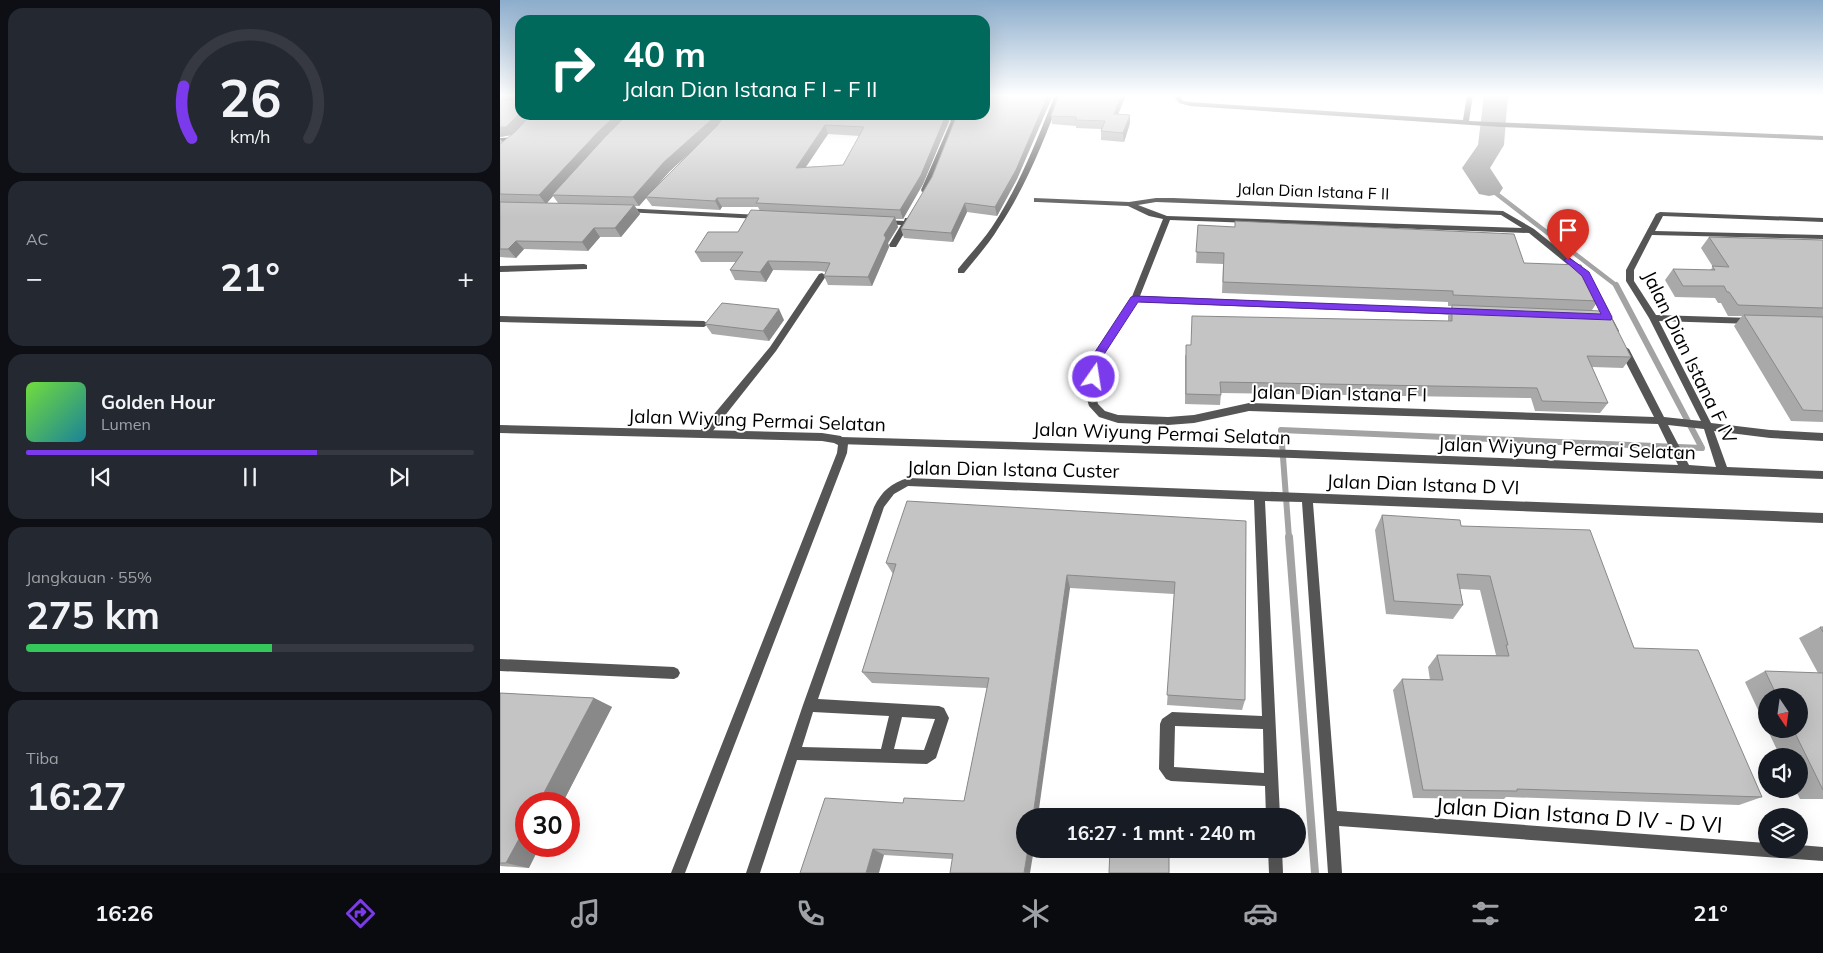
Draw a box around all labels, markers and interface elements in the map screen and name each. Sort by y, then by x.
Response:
text: 40 m [623,32,706,76]
icon: right [540,35,605,100]
text: 26 [219,65,281,130]
text: Jalan Dian Istana F I - F II [623,75,877,103]
text: km/h [230,125,270,147]
street label: Jalan Dian Istana F II [1236,178,1390,204]
pin [1547,209,1589,260]
icon: arrive [1554,216,1582,244]
text: AC [26,229,49,249]
text: 21° [220,253,280,301]
text: − [26,260,43,295]
text: + [457,260,474,295]
street label: Jalan Dian Istana F IV [1638,267,1743,448]
position arrow [1067,350,1119,402]
street label: Jalan Dian Istana F I [1251,379,1427,407]
text: Golden Hour [101,390,215,414]
street label: Jalan Wiyung Permai Selatan [628,404,886,436]
text: Lumen [101,414,151,434]
street label: Jalan Wiyung Permai Selatan [1033,417,1291,449]
street label: Jalan Wiyung Permai Selatan [1438,432,1696,464]
street label: Jalan Dian Istana Custer [907,455,1120,483]
icon: previous [87,463,115,491]
icon: pause [236,463,264,491]
icon: next [385,463,413,491]
street label: Jalan Dian Istana D VI [1326,469,1520,499]
text: Jangkauan · 55% [26,567,152,587]
text: 275 km [26,591,160,639]
north arrow [1758,688,1808,738]
map controls [1758,688,1808,858]
text: Tiba [26,748,59,768]
button: sound [1758,748,1808,798]
text: 16:27 [26,772,127,820]
street label: Jalan Dian Istana D IV - D VI [1435,791,1723,839]
speed limit sign: 30 [515,792,580,857]
button: layers [1758,808,1808,858]
text: 16:27 · 1 mnt · 240 m [1066,821,1256,845]
icon: directions [343,896,378,931]
icon: music [568,896,603,931]
icon: phone [793,896,828,931]
icon: climate [1018,896,1053,931]
icon: car [1243,896,1278,931]
icon: filters [1468,896,1503,931]
text: 16:26 [95,899,153,927]
text: 21° [1693,899,1728,927]

